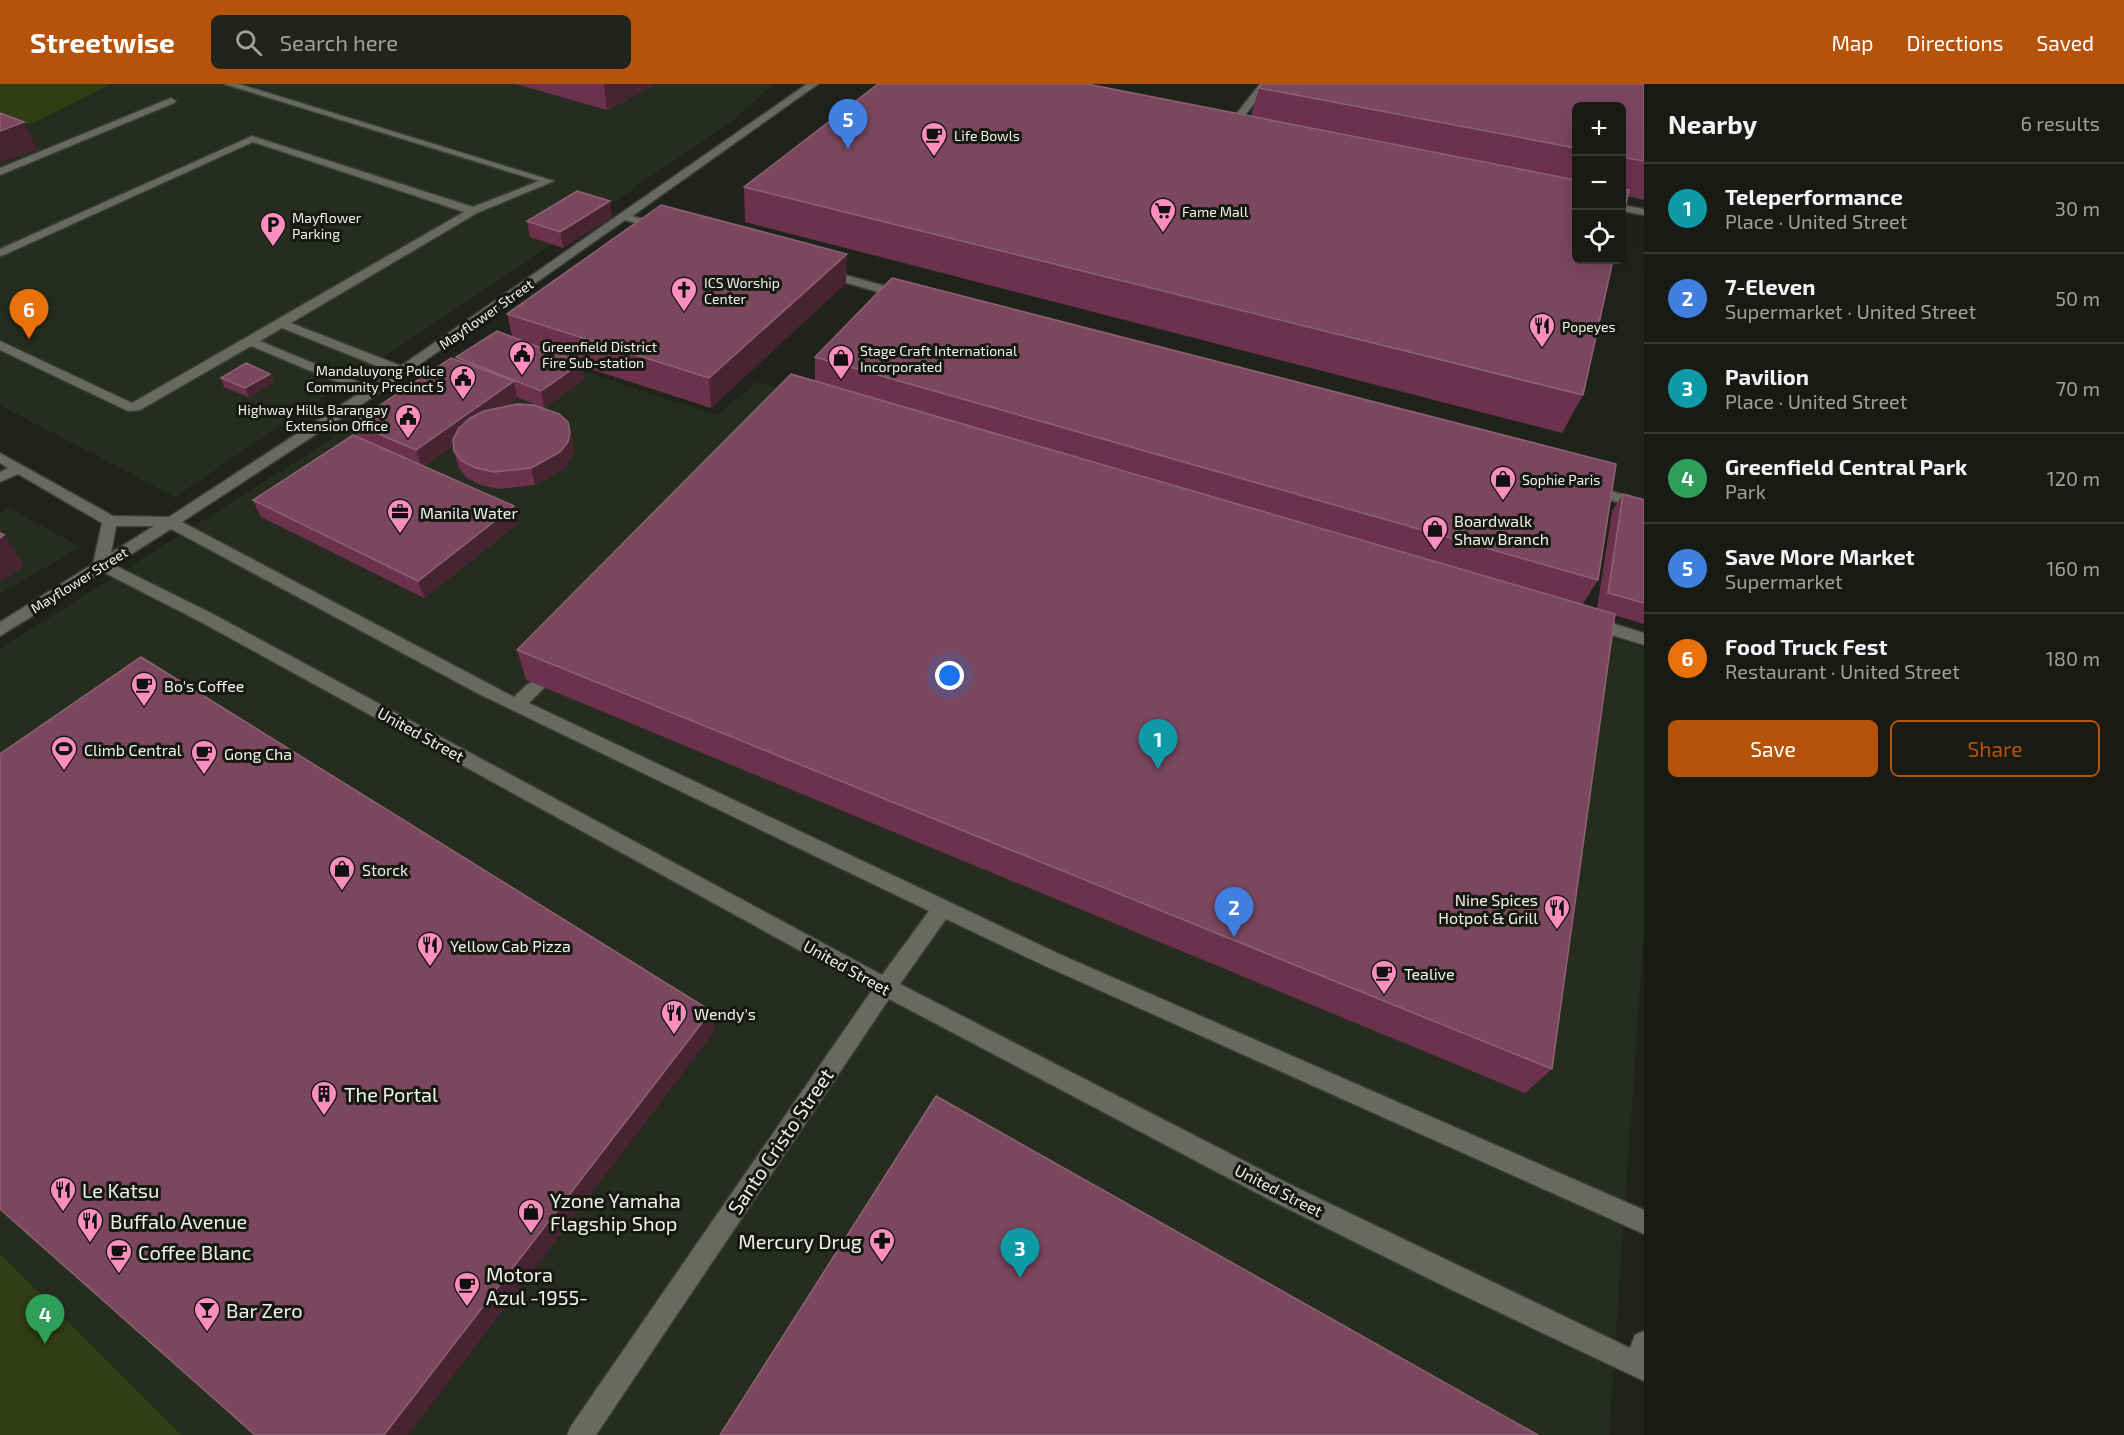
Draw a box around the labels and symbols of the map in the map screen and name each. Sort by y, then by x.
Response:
pin: 5 [828,100,868,149]
cafe icon: Life Bowls [919,120,949,158]
place label: Life Bowls [954,127,1020,144]
supermarket icon: Fame Mall [1148,196,1178,234]
place label: Fame Mall [1182,203,1249,220]
place label: Mayflower Parking [292,209,362,242]
parking icon: Mayflower Parking [258,210,288,248]
place label: ICS Worship Center [704,274,780,307]
street label: Mayflower Street [436,275,536,353]
church icon: ICS Worship Center [669,275,699,313]
pin: 6 [9,290,48,339]
restaurant icon: Popeyes [1527,311,1557,349]
place label: Popeyes [1562,318,1616,335]
place label: Greenfield District Fire Sub-station [542,338,657,371]
public building icon: Greenfield District Fire Sub-station [507,339,537,377]
place label: Stage Craft International Incorporated [860,342,1018,375]
shop icon: Stage Craft International Incorporated [826,343,856,381]
place label: Mandaluyong Police Community Precinct 5 [306,362,444,395]
public building icon: Mandaluyong Police Community Precinct 5 [448,363,478,401]
place label: Highway Hills Barangay Extension Office [238,401,389,434]
public building icon: Highway Hills Barangay Extension Office [393,402,423,440]
shop icon: Sophie Paris [1488,464,1518,502]
place label: Sophie Paris [1522,471,1600,488]
office icon: Manila Water [385,497,415,535]
place label: Manila Water [420,503,518,522]
place label: Boardwalk Shaw Branch [1454,511,1549,548]
shop icon: Boardwalk Shaw Branch [1420,514,1450,552]
street label: Mayflower Street [27,543,131,617]
your location [935,661,964,690]
cafe icon: Bo's Coffee [129,670,159,708]
place label: Bo's Coffee [164,676,244,695]
street label: United Street [374,702,468,766]
pin: 1 [1138,720,1178,769]
sports icon: Climb Central [49,734,79,772]
cafe icon: Gong Cha [189,738,219,776]
place label: Climb Central [84,740,182,759]
place label: Gong Cha [224,744,292,763]
shop icon: Storck [327,854,357,892]
place label: Storck [362,860,408,879]
pin: 2 [1214,888,1254,937]
place label: Nine Spices Hotpot & Grill [1438,890,1538,927]
restaurant icon: Nine Spices Hotpot & Grill [1542,893,1572,931]
restaurant icon: Yellow Cab Pizza [415,930,445,968]
street label: United Street [800,935,894,999]
place label: Yellow Cab Pizza [450,936,571,955]
cafe icon: Tealive [1369,958,1399,996]
place label: Tealive [1404,964,1455,983]
restaurant icon: Wendy's [659,998,689,1036]
place label: Wendy's [694,1004,756,1023]
street label: Santo Cristo Street [722,1063,838,1219]
building icon: The Portal [309,1079,339,1117]
place label: The Portal [344,1082,438,1106]
street label: United Street [1232,1160,1326,1220]
restaurant icon: Le Katsu [48,1175,78,1213]
place label: Le Katsu [82,1178,159,1202]
place label: Yzone Yamaha Flagship Shop [550,1188,681,1235]
shop icon: Yzone Yamaha Flagship Shop [516,1197,546,1235]
restaurant icon: Buffalo Avenue [75,1206,105,1244]
place label: Buffalo Avenue [110,1209,247,1233]
pharmacy icon: Mercury Drug [867,1226,897,1264]
pin: 3 [1000,1228,1040,1278]
place label: Mercury Drug [738,1229,862,1253]
cafe icon: Coffee Blanc [104,1237,134,1275]
place label: Coffee Blanc [138,1240,252,1264]
place label: Motora Azul -1955- [486,1262,588,1309]
cafe icon: Motora Azul -1955- [452,1270,482,1308]
pin: 4 [26,1294,64,1344]
bar icon: Bar Zero [192,1295,222,1333]
place label: Bar Zero [226,1298,303,1322]

